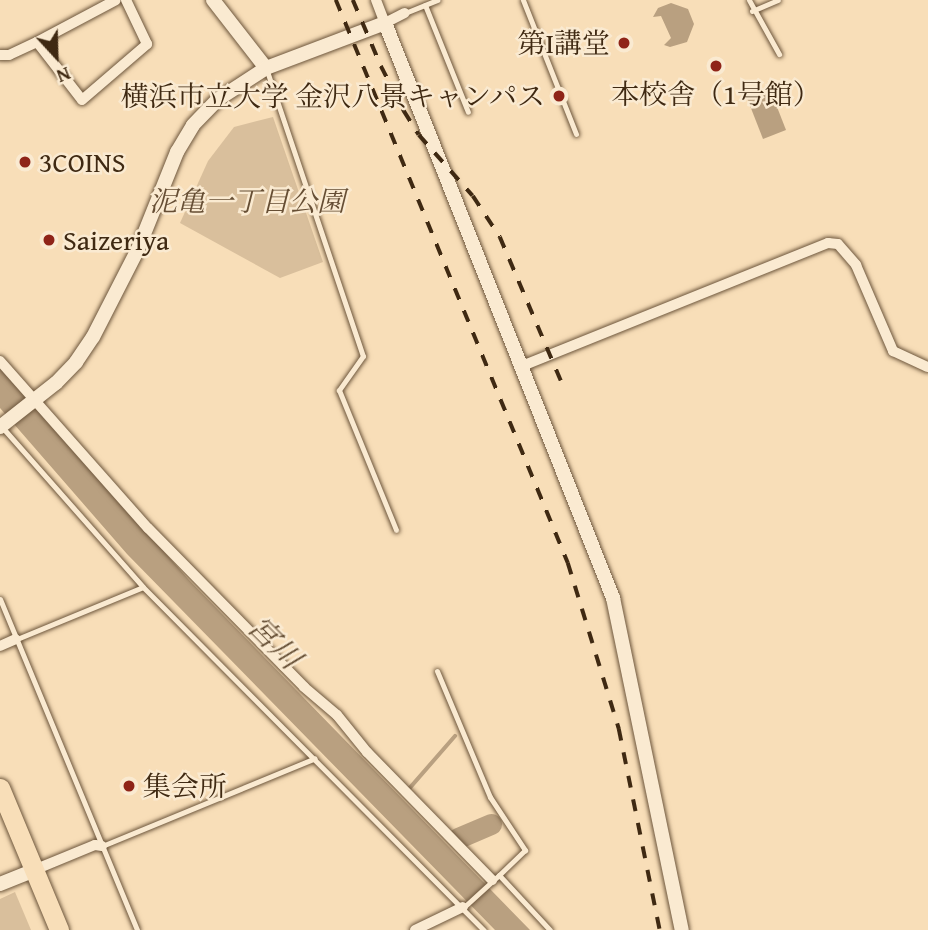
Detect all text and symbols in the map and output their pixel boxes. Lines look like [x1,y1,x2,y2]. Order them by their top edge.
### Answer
north arrow [21,21,91,91]
place label: 第Ⅰ講堂 [517,26,610,60]
marker: 第Ⅰ講堂 [616,35,632,51]
marker: 本校舎（1号館） [708,58,724,74]
text: N [53,60,75,91]
place label: 本校舎（1号館） [611,77,821,111]
place label: 横浜市立大学 金沢八景キャンパス [119,79,545,113]
marker: 横浜市立大学 金沢八景キャンパス [551,88,567,104]
place label: 3COINS [39,145,125,179]
marker: 3COINS [17,154,33,170]
park label: 泥亀一丁目公園 [149,184,345,218]
place label: Saizeriya [63,223,169,257]
marker: Saizeriya [41,232,57,248]
water label: 宮川 [241,608,309,676]
place label: 集会所 [143,769,227,803]
marker: 集会所 [121,778,137,794]

